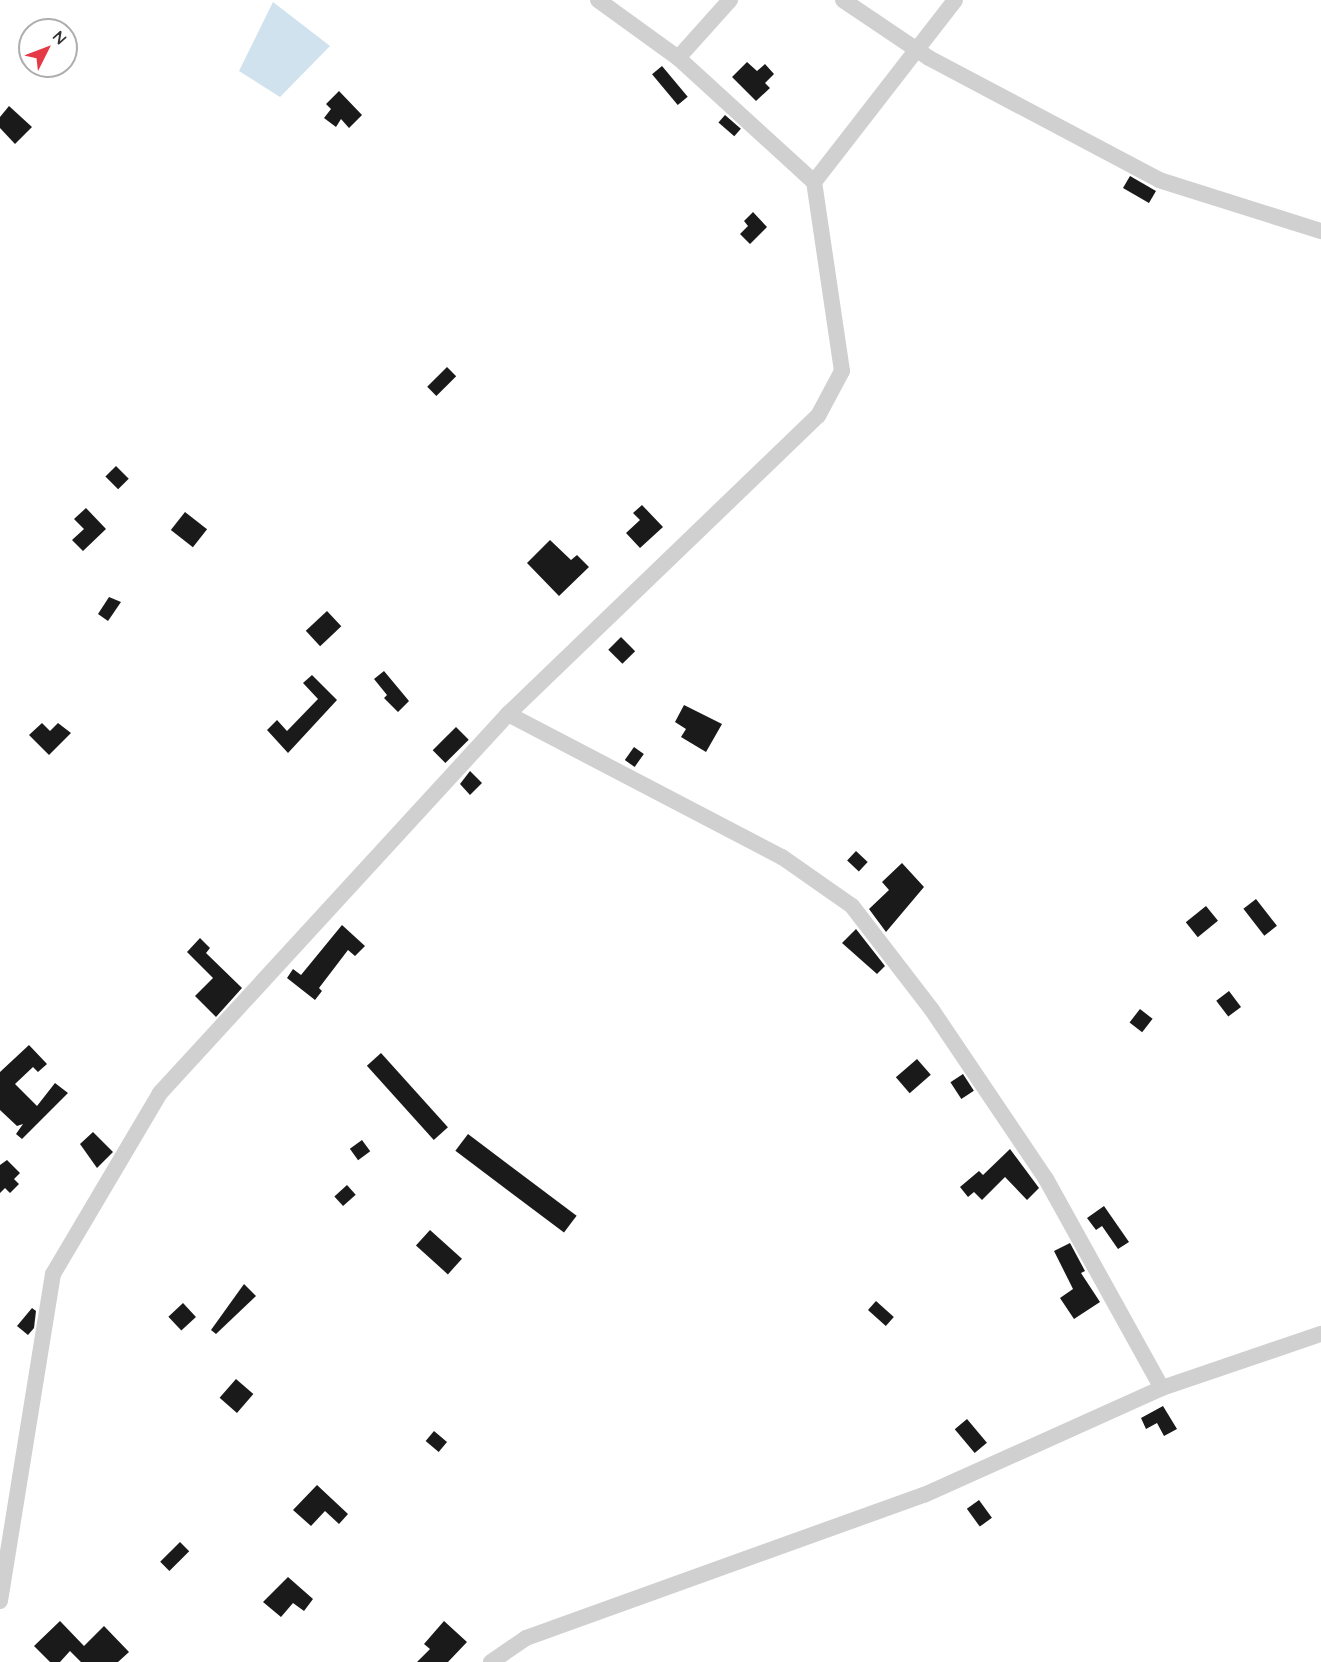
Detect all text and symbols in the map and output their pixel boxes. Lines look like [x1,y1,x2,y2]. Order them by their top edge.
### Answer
north arrow [18,18,78,78]
text: N [49,26,71,48]

